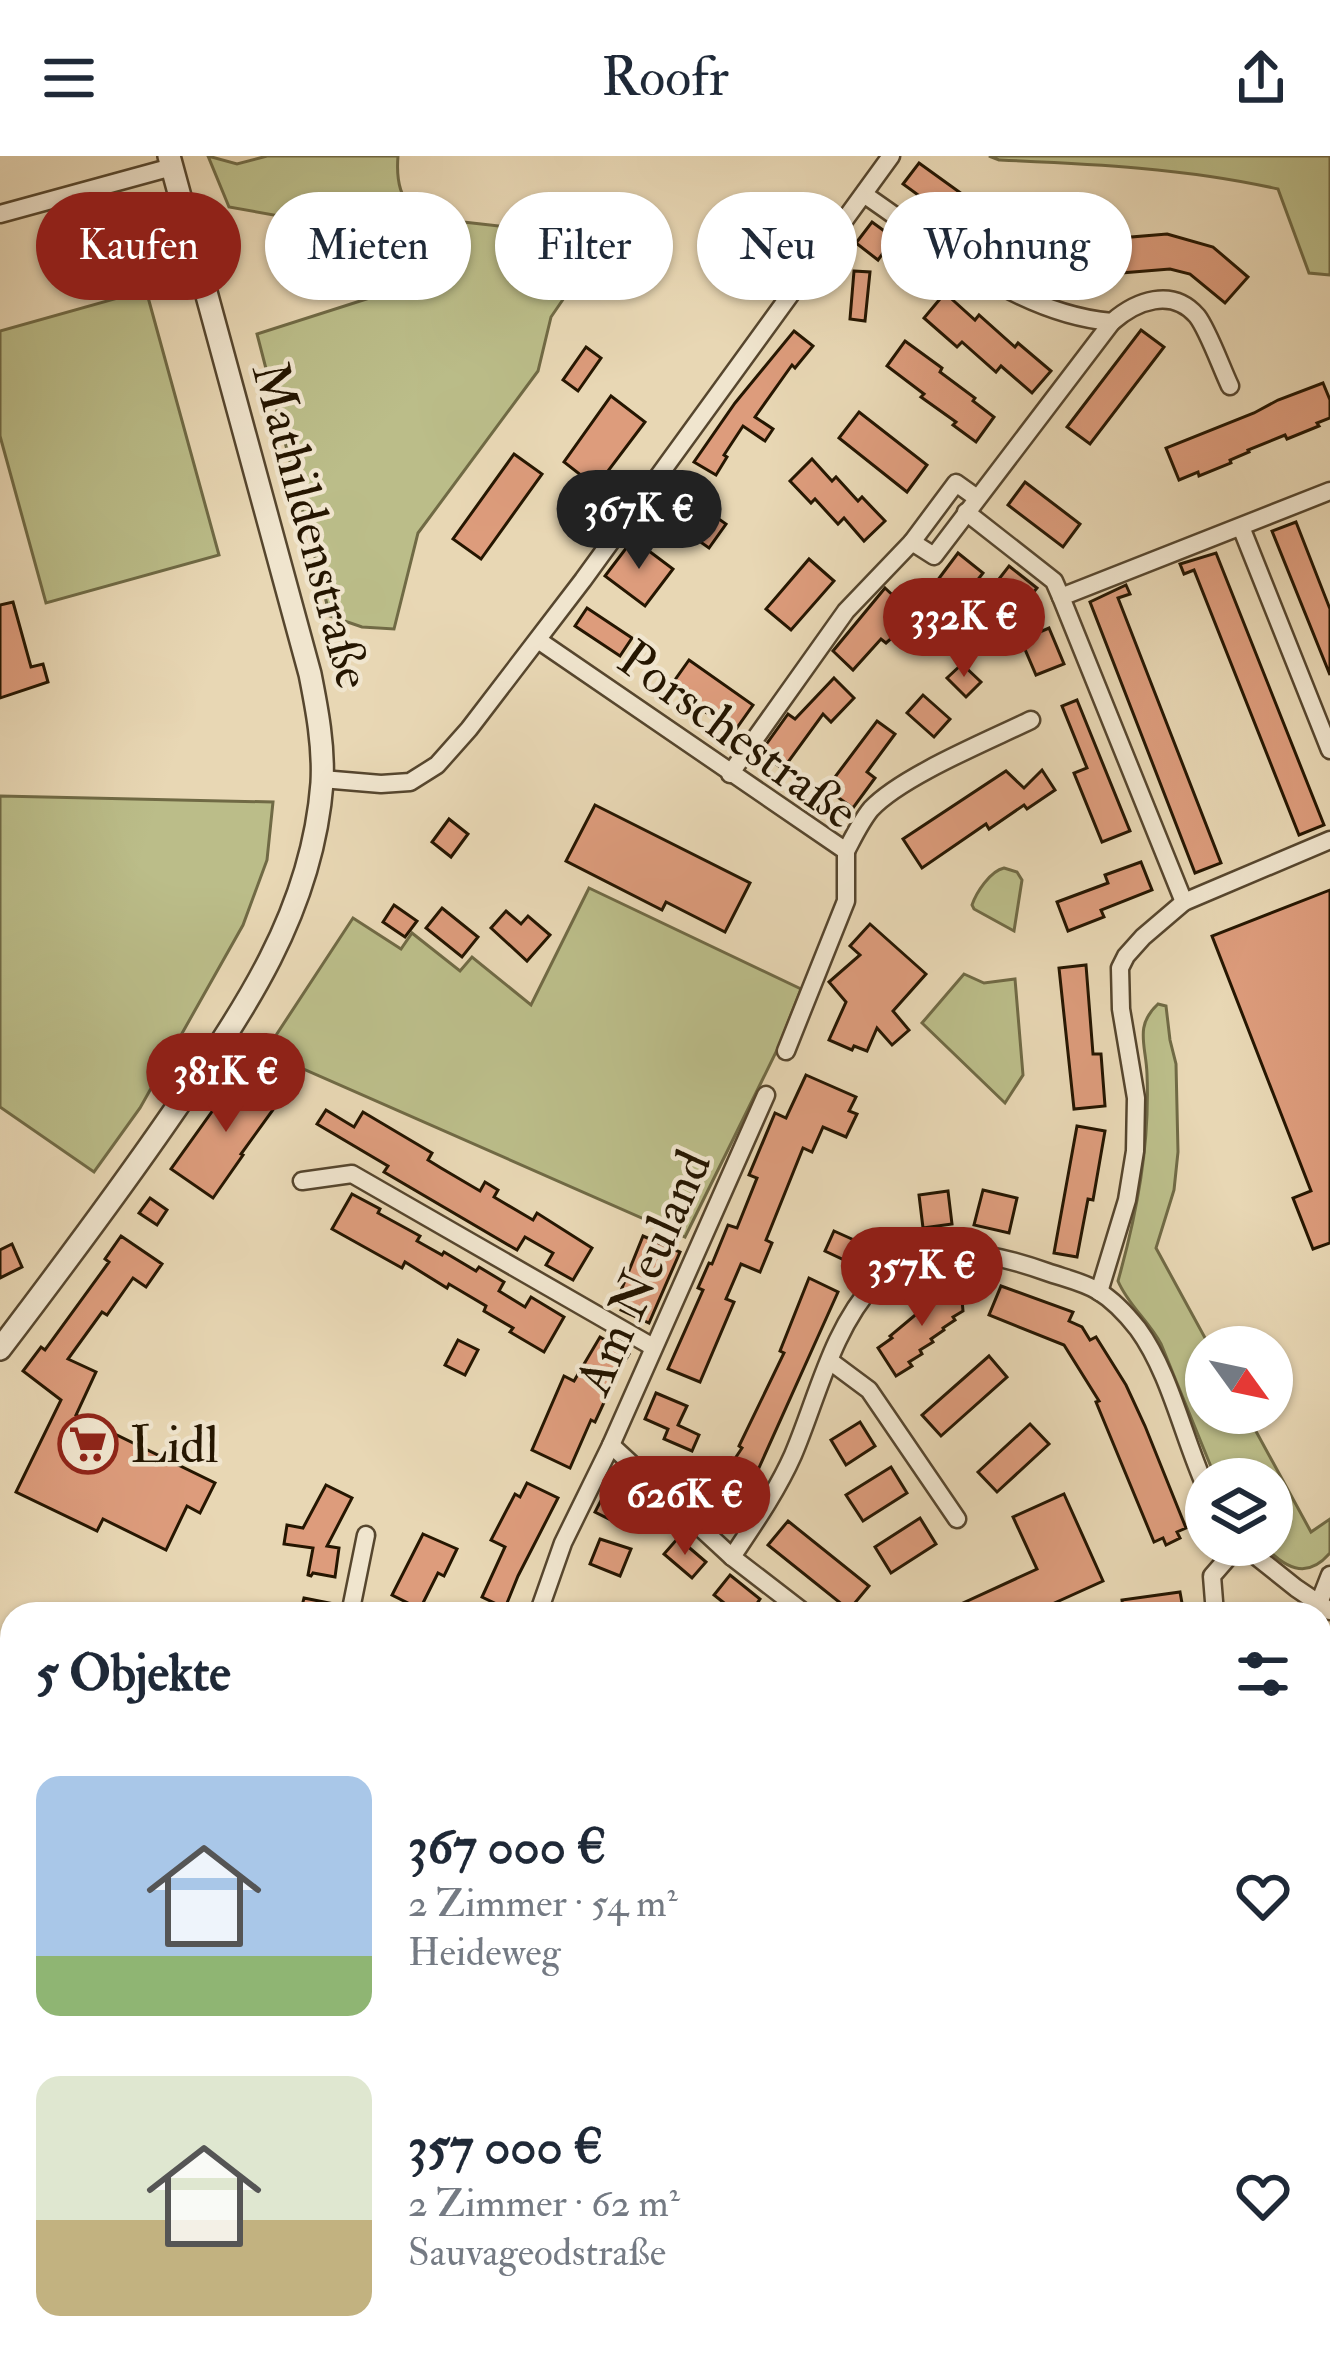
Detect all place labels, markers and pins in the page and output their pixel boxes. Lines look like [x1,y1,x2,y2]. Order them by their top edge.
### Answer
pin: 367K € [541,470,737,572]
pin: 332K € [866,578,1062,680]
pin: 381K € [128,1033,324,1135]
pin: 357K € [824,1227,1020,1329]
supermarket icon: Lidl [57,1413,119,1475]
place label: Lidl [130,1414,218,1478]
pin: 626K € [587,1456,783,1558]

